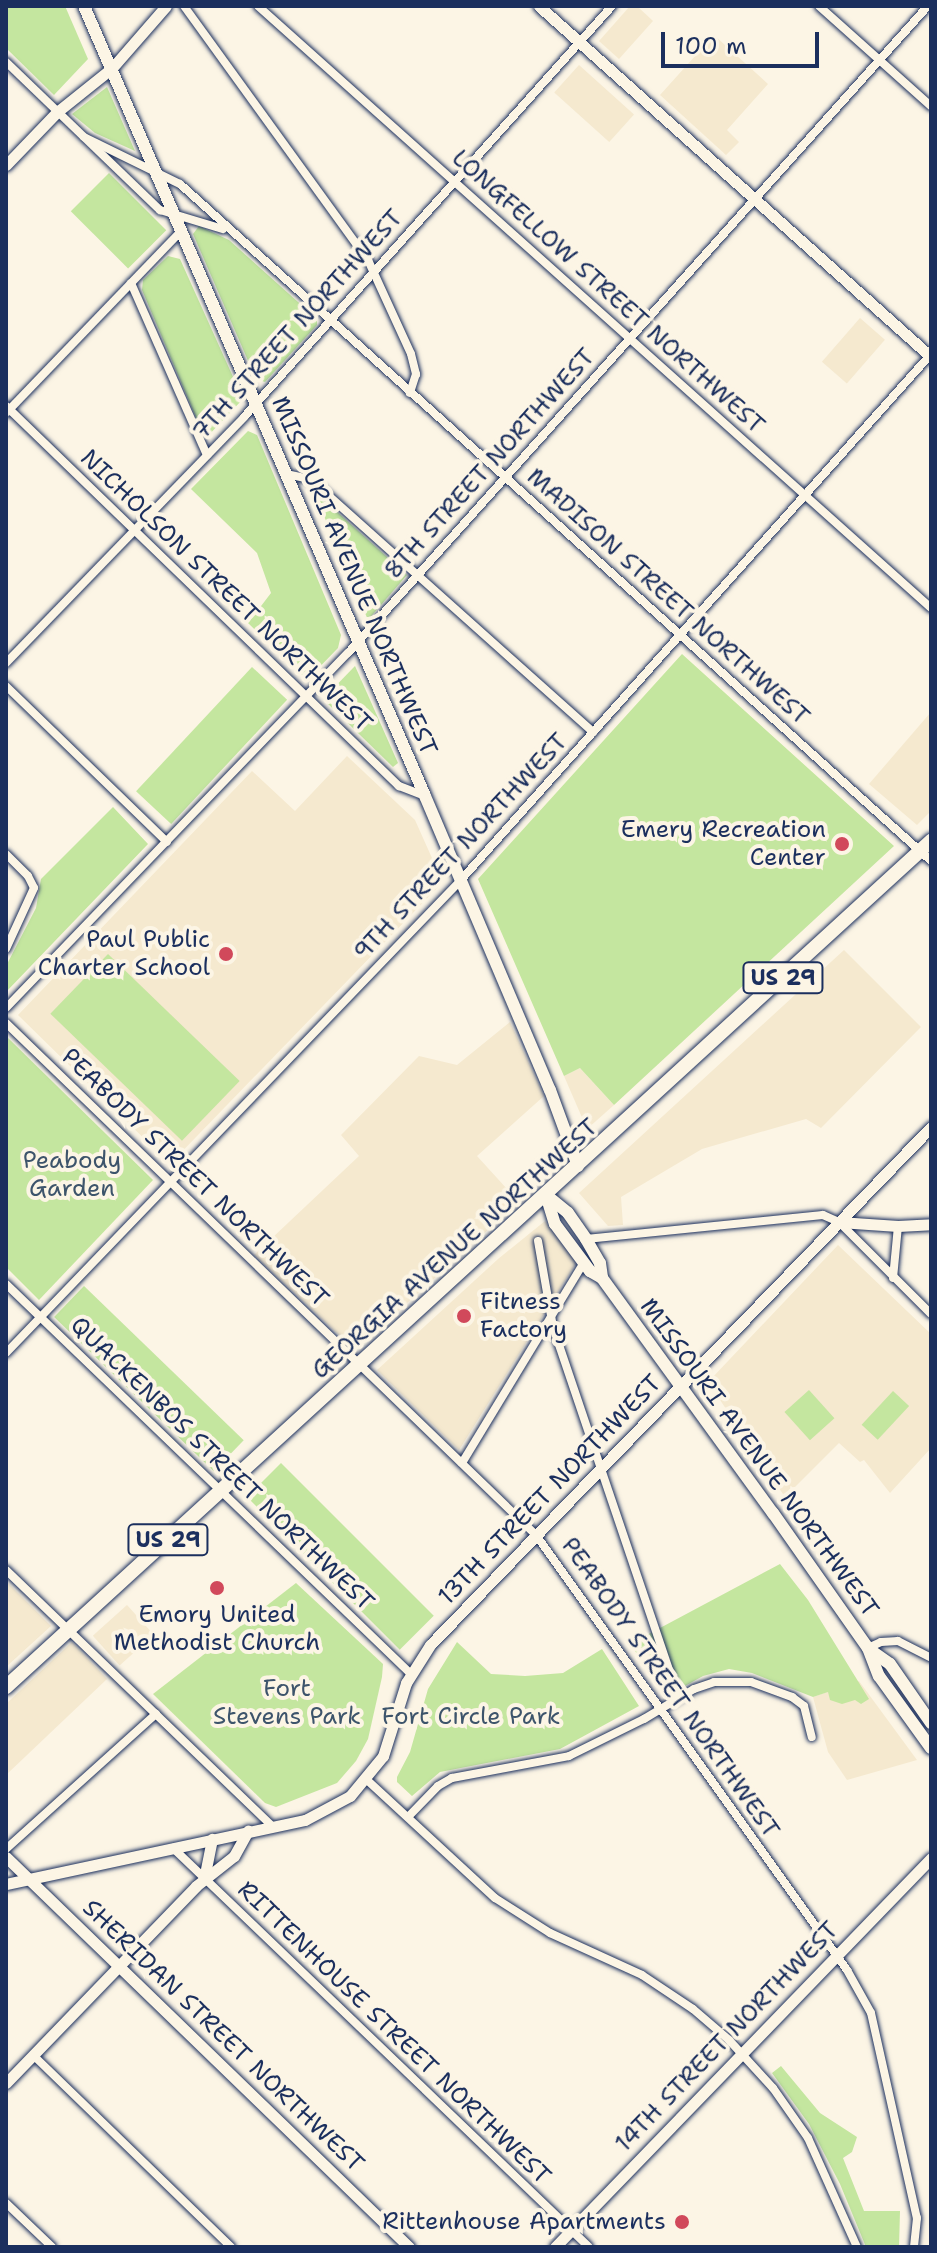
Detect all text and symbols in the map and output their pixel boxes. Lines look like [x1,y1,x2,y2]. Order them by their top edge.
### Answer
scale bar [665,16,823,66]
text: 100 m [675,30,747,62]
street label: LONGFELLOW STREET NORTHWEST [446,144,770,440]
street label: 7TH STREET NORTHWEST [187,204,409,446]
street label: 8TH STREET NORTHWEST [379,343,601,585]
street label: MISSOURI AVENUE NORTHWEST [265,392,443,760]
street label: NICHOLSON STREET NORTHWEST [74,444,378,738]
street label: MADISON STREET NORTHWEST [521,462,815,732]
street label: 9TH STREET NORTHWEST [348,727,574,967]
place label: Emery Recreation Center [621,816,826,872]
marker: Emery Recreation Center [833,835,851,853]
place label: Paul Public Charter School [38,926,210,982]
marker: Paul Public Charter School [217,945,235,963]
road number: US 29 [741,960,825,996]
street label: PEABODY STREET NORTHWEST [55,1043,335,1313]
street label: GEORGIA AVENUE NORTHWEST [306,1113,604,1385]
park label: Peabody Garden [23,1147,121,1203]
place label: Fitness Factory [480,1288,567,1344]
street label: MISSOURI AVENUE NORTHWEST [634,1293,884,1623]
marker: Fitness Factory [455,1307,473,1325]
street label: QUACKENBOS STREET NORTHWEST [64,1311,380,1617]
street label: 13TH STREET NORTHWEST [432,1369,668,1611]
road number: US 29 [126,1522,210,1558]
street label: PEABODY STREET NORTHWEST [555,1532,785,1844]
marker: Emory United Methodist Church [208,1579,226,1597]
place label: Emory United Methodist Church [114,1601,320,1657]
park label: Fort Stevens Park [213,1675,361,1731]
park label: Fort Circle Park [382,1703,560,1731]
street label: RITTENHOUSE STREET NORTHWEST [232,1875,556,2191]
street label: SHERIDAN STREET NORTHWEST [76,1894,370,2178]
street label: 14TH STREET NORTHWEST [609,1916,845,2158]
place label: Rittenhouse Apartments [382,2208,666,2236]
marker: Rittenhouse Apartments [673,2213,691,2231]

